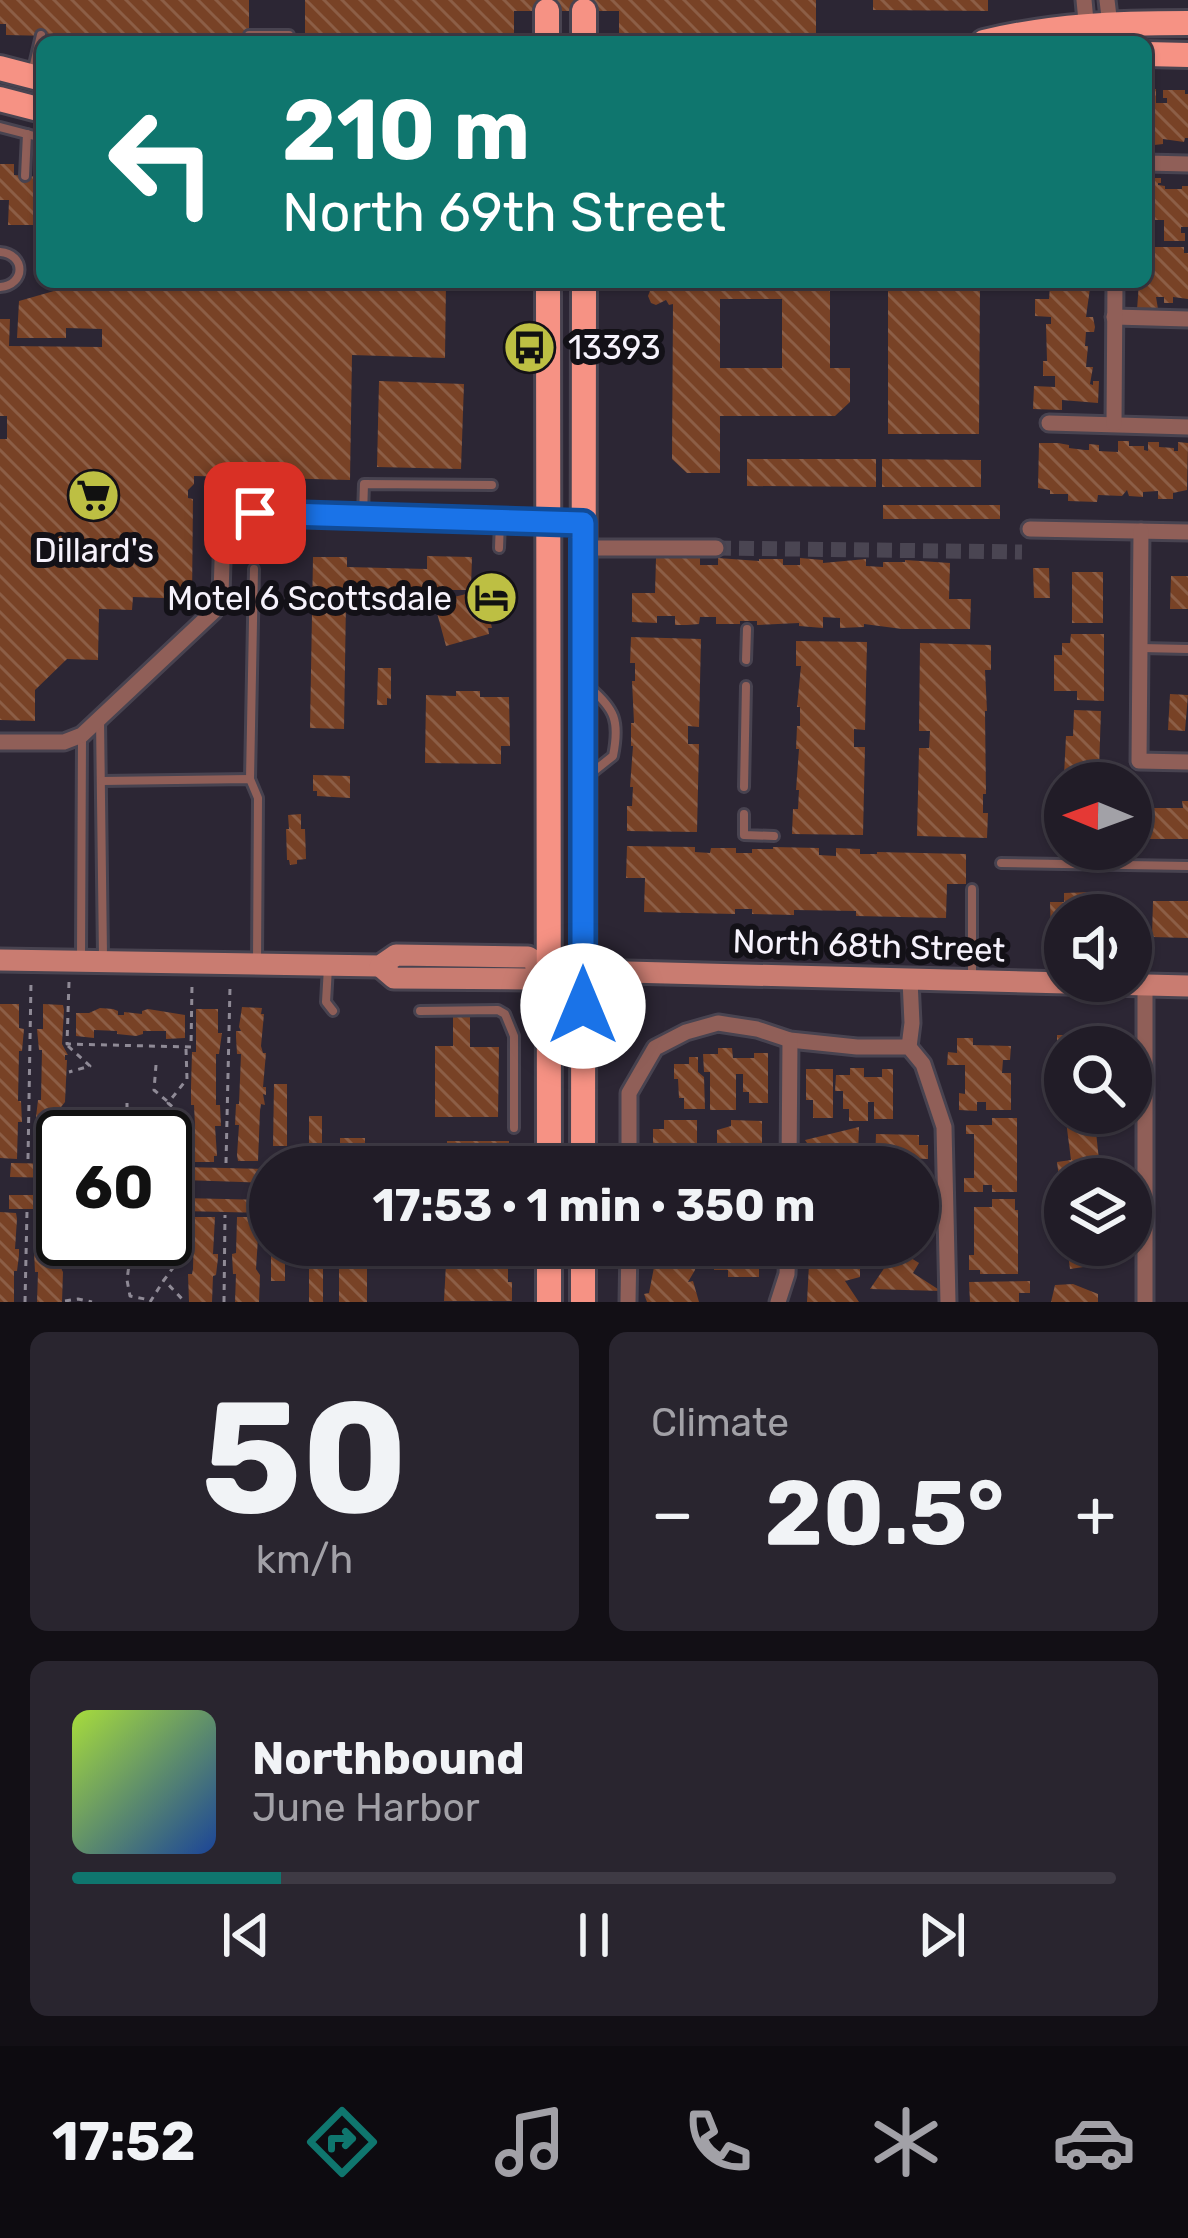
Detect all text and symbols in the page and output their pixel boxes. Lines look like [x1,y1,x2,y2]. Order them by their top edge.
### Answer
text: 210 m [282,80,530,180]
icon: left [84,84,240,240]
text: North 69th Street [282,181,726,245]
bus stop icon: 13393 [501,319,557,375]
place label: 13393 [568,328,661,367]
pin [204,462,306,564]
supermarket icon: Dillard's [66,468,122,524]
icon: arrive [222,480,288,546]
place label: Dillard's [34,531,154,570]
hotel icon: Motel 6 Scottsdale [463,570,519,626]
place label: Motel 6 Scottsdale [167,579,452,618]
north arrow [1044,762,1152,870]
map controls [1044,762,1152,1266]
button: sound [1044,894,1152,1002]
street label: North 68th Street [732,921,1006,970]
position arrow [520,943,646,1069]
button: search [1044,1026,1152,1134]
speed limit sign: 60 [36,1110,192,1266]
button: layers [1044,1158,1152,1266]
text: 17:53 · 1 min · 350 m [372,1179,816,1232]
text: 50 [201,1366,408,1551]
text: Climate [651,1400,789,1446]
text: 20.5° [765,1460,1004,1567]
text: − [651,1474,694,1553]
text: + [1075,1474,1116,1553]
text: km/h [256,1537,353,1583]
text: Northbound [252,1732,525,1785]
text: June Harbor [252,1785,480,1831]
icon: previous [213,1902,279,1968]
icon: pause [561,1902,627,1968]
icon: next [909,1902,975,1968]
icon: directions [300,2100,384,2184]
icon: music [488,2100,572,2184]
icon: phone [676,2100,760,2184]
icon: climate [864,2100,948,2184]
icon: car [1052,2100,1136,2184]
text: 17:52 [52,2110,196,2174]

